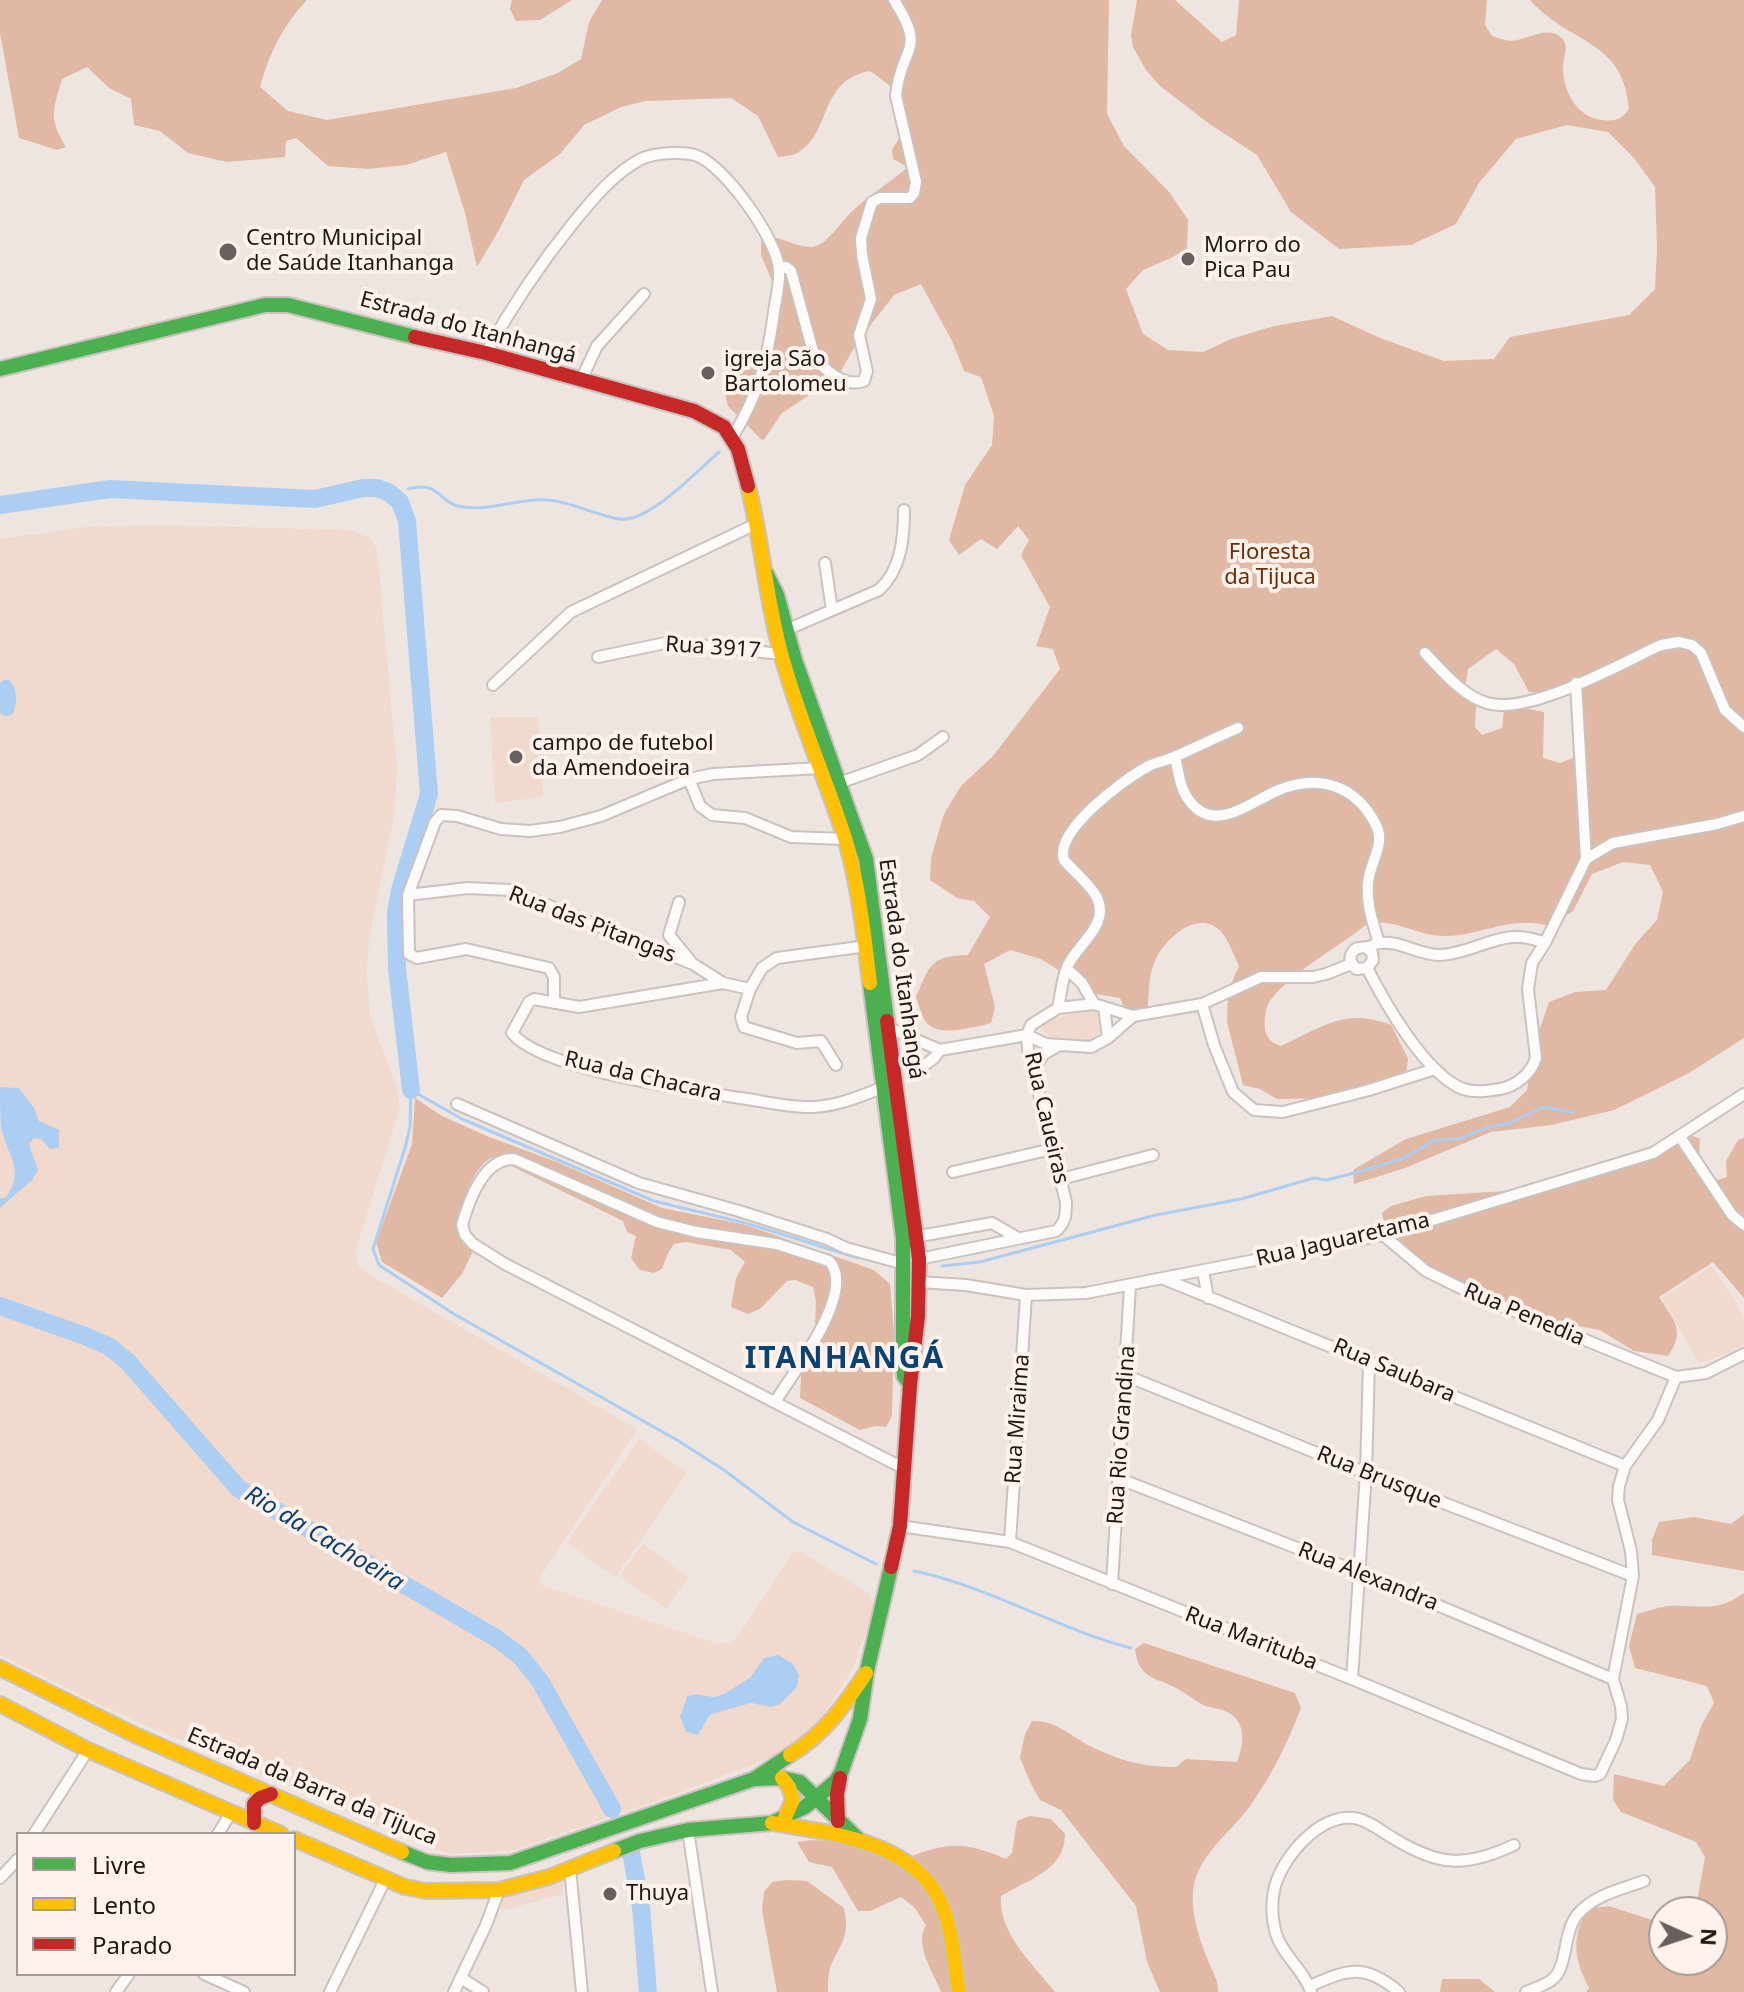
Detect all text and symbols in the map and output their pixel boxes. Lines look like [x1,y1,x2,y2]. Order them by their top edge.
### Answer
place label: Centro Municipal de Saúde Itanhanga [246,226,454,278]
place label: Morro do Pica Pau [1204,233,1301,284]
marker: Centro Municipal de Saúde Itanhanga [217,241,239,263]
marker: Morro do Pica Pau [1179,250,1197,268]
street label: Estrada do Itanhangá [357,286,579,370]
place label: igreja São Bartolomeu [724,347,847,398]
marker: igreja São Bartolomeu [699,364,717,382]
park label: Floresta da Tijuca [1224,540,1316,592]
street label: Rua 3917 [664,631,762,665]
place label: campo de futebol da Amendoeira [532,731,714,782]
marker: campo de futebol da Amendoeira [507,748,525,766]
street label: Estrada do Itanhangá [872,857,930,1081]
street label: Rua das Pitangas [505,881,679,969]
street label: Rua da Chacara [562,1046,724,1108]
street label: Rua Caueiras [1018,1049,1074,1187]
street label: Rua Jaguaretama [1254,1207,1432,1273]
street label: Rua Penedia [1460,1278,1588,1352]
street label: Rua Saubara [1329,1333,1459,1409]
district label: ITANHANGÁ [745,1341,945,1377]
street label: Rua Rio Grandina [1103,1345,1141,1525]
street label: Rua Miraima [1000,1353,1036,1485]
street label: Rua Brusque [1313,1441,1445,1515]
water label: Rio da Cachoeira [239,1480,409,1598]
street label: Rua Alexandra [1294,1537,1442,1617]
street label: Rua Marituba [1181,1602,1321,1676]
street label: Estrada da Barra da Tijuca [183,1722,441,1852]
legend [16,1832,296,1976]
text: Livre [92,1848,146,1881]
place label: Thuya [626,1881,689,1907]
marker: Thuya [601,1885,619,1903]
text: Lento [92,1888,156,1921]
north arrow [1648,1896,1728,1976]
text: N [1695,1927,1725,1947]
text: Parado [92,1928,172,1961]

